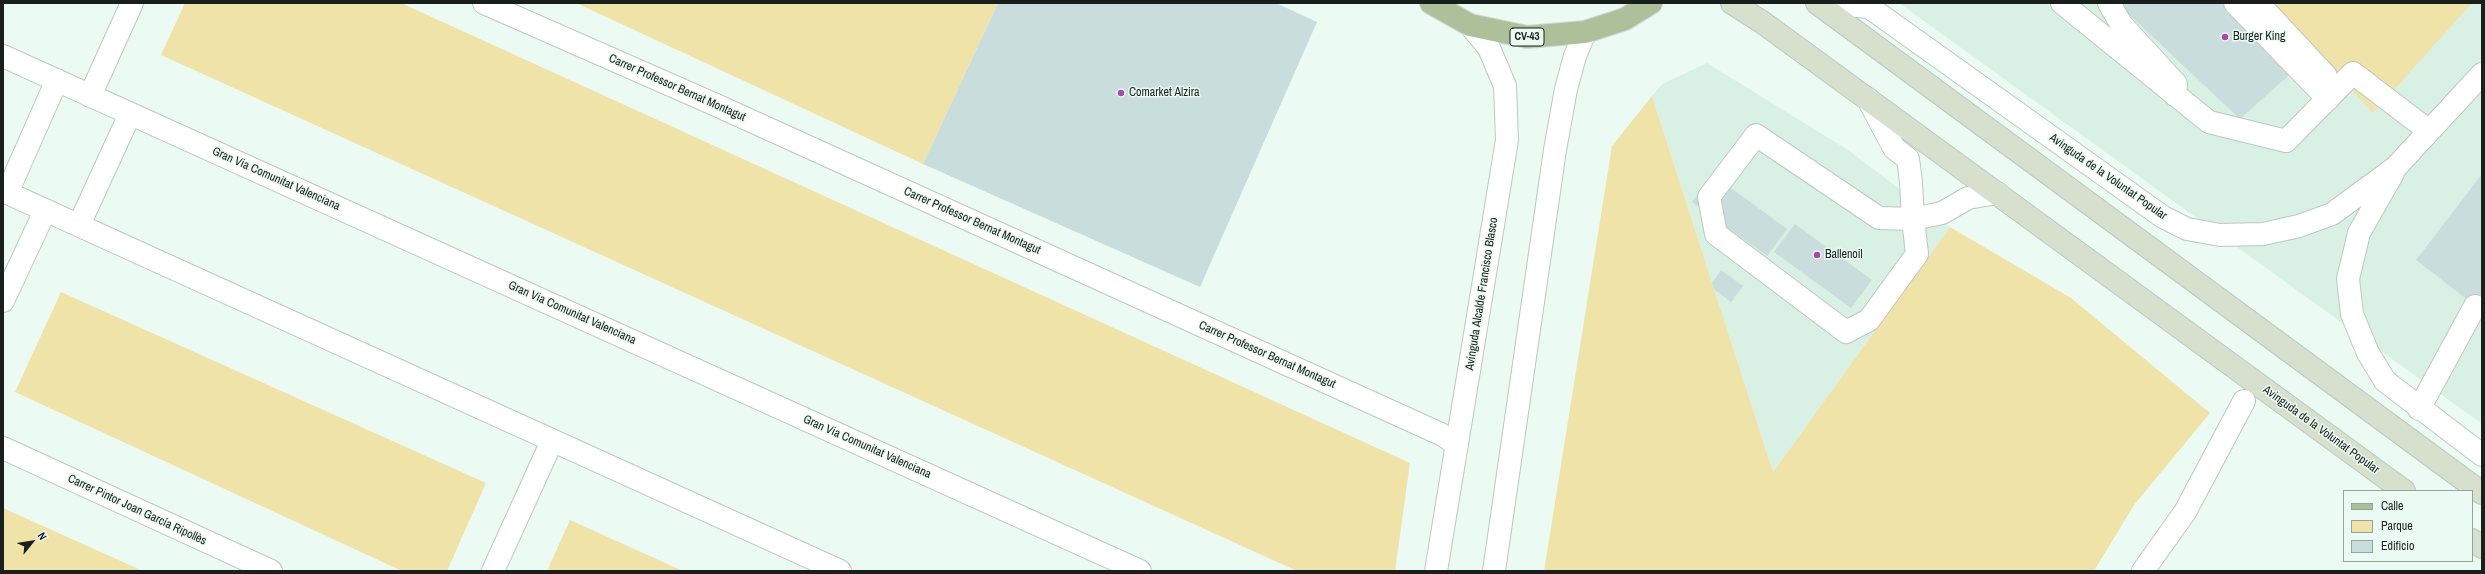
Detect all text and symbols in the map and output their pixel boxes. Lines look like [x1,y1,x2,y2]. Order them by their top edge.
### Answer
road number: CV-43 [1510,28,1544,46]
place label: Burger King [2233,30,2286,44]
marker: Burger King [2220,32,2230,42]
street label: Carrer Professor Bernat Montagut [606,51,748,125]
place label: Comarket Alzira [1129,86,1200,100]
marker: Comarket Alzira [1116,88,1126,98]
street label: Avinguda de la Voluntat Popular [2046,131,2170,223]
street label: Gran Via Comunitat Valenciana [210,144,342,214]
street label: Carrer Professor Bernat Montagut [901,184,1043,258]
street label: Avinguda Alcalde Francisco Blasco [1463,217,1501,371]
place label: Ballenoil [1825,248,1863,262]
marker: Ballenoil [1812,250,1822,260]
street label: Gran Via Comunitat Valenciana [506,278,638,348]
street label: Carrer Professor Bernat Montagut [1196,318,1338,392]
street label: Avinguda de la Voluntat Popular [2260,383,2382,477]
street label: Gran Via Comunitat Valenciana [801,412,933,482]
street label: Carrer Pintor Joan García Ripollès [65,471,209,549]
legend [2343,490,2473,562]
text: Calle [2381,498,2403,514]
text: Parque [2381,518,2413,534]
north arrow [12,522,52,562]
text: N [35,530,50,542]
text: Edificio [2381,538,2414,554]

